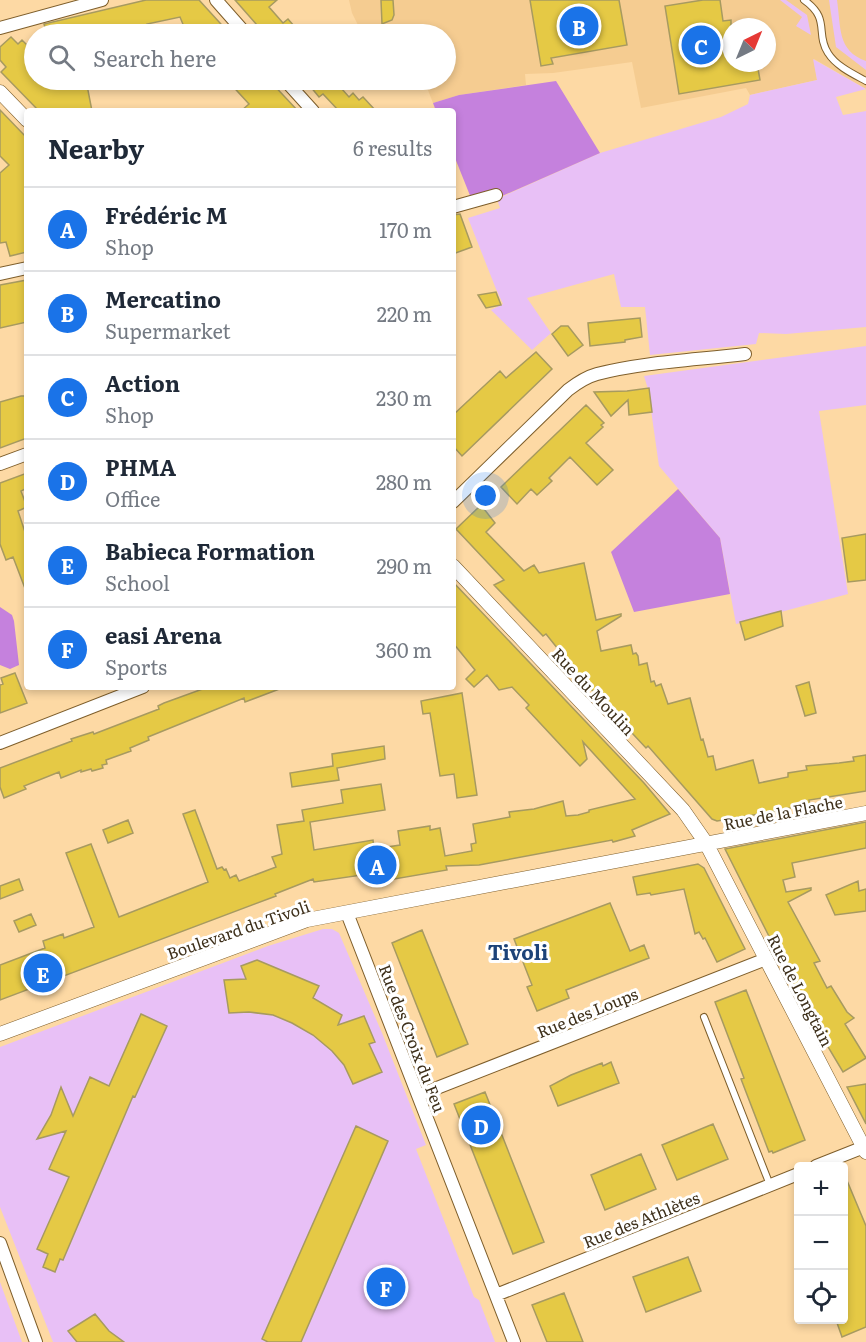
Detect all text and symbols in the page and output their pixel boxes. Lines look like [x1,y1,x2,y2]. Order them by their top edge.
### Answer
pin: B [560,3,598,48]
north arrow [722,18,776,72]
pin: C [682,22,720,68]
search box [24,24,456,90]
icon: search [45,41,78,74]
text: Search here [93,41,216,74]
text: Nearby [48,128,144,167]
text: 6 results [353,132,432,162]
text: Frédéric M [105,198,227,231]
text: A [60,214,75,244]
text: 170 m [379,214,432,244]
text: Shop [105,231,154,261]
text: Mercatino [105,282,221,315]
text: B [61,298,74,328]
text: 220 m [377,298,432,328]
text: Supermarket [105,315,231,345]
text: Action [105,366,180,399]
text: C [60,382,75,412]
text: 230 m [376,382,432,412]
text: Shop [105,399,154,429]
text: PHMA [105,450,176,483]
text: D [60,466,75,496]
text: 280 m [376,466,432,496]
your location [471,481,500,510]
text: Office [105,483,160,513]
text: Babieca Formation [105,534,315,567]
text: E [61,550,74,580]
text: 290 m [376,550,432,580]
text: School [105,567,170,597]
text: easi Arena [105,618,222,651]
text: F [61,634,74,664]
text: 360 m [375,634,432,664]
street label: Rue du Moulin [547,642,641,740]
text: Sports [105,651,167,681]
street label: Rue de la Flache [721,789,845,835]
pin: A [358,842,397,888]
street label: Boulevard du Tivoli [163,893,313,965]
street label: Rue de Longtain [762,930,840,1051]
district label: Tivoli [488,936,548,966]
pin: E [24,950,63,996]
street label: Rue des Croix du Feu [374,961,452,1115]
street label: Rue des Loups [533,981,641,1043]
pin: D [462,1102,500,1148]
map controls [794,1162,848,1324]
button: + [794,1162,848,1216]
street label: Rue des Athlètes [579,1185,703,1253]
button: − [794,1216,848,1270]
pin: F [366,1264,406,1310]
button: locate [794,1270,848,1324]

